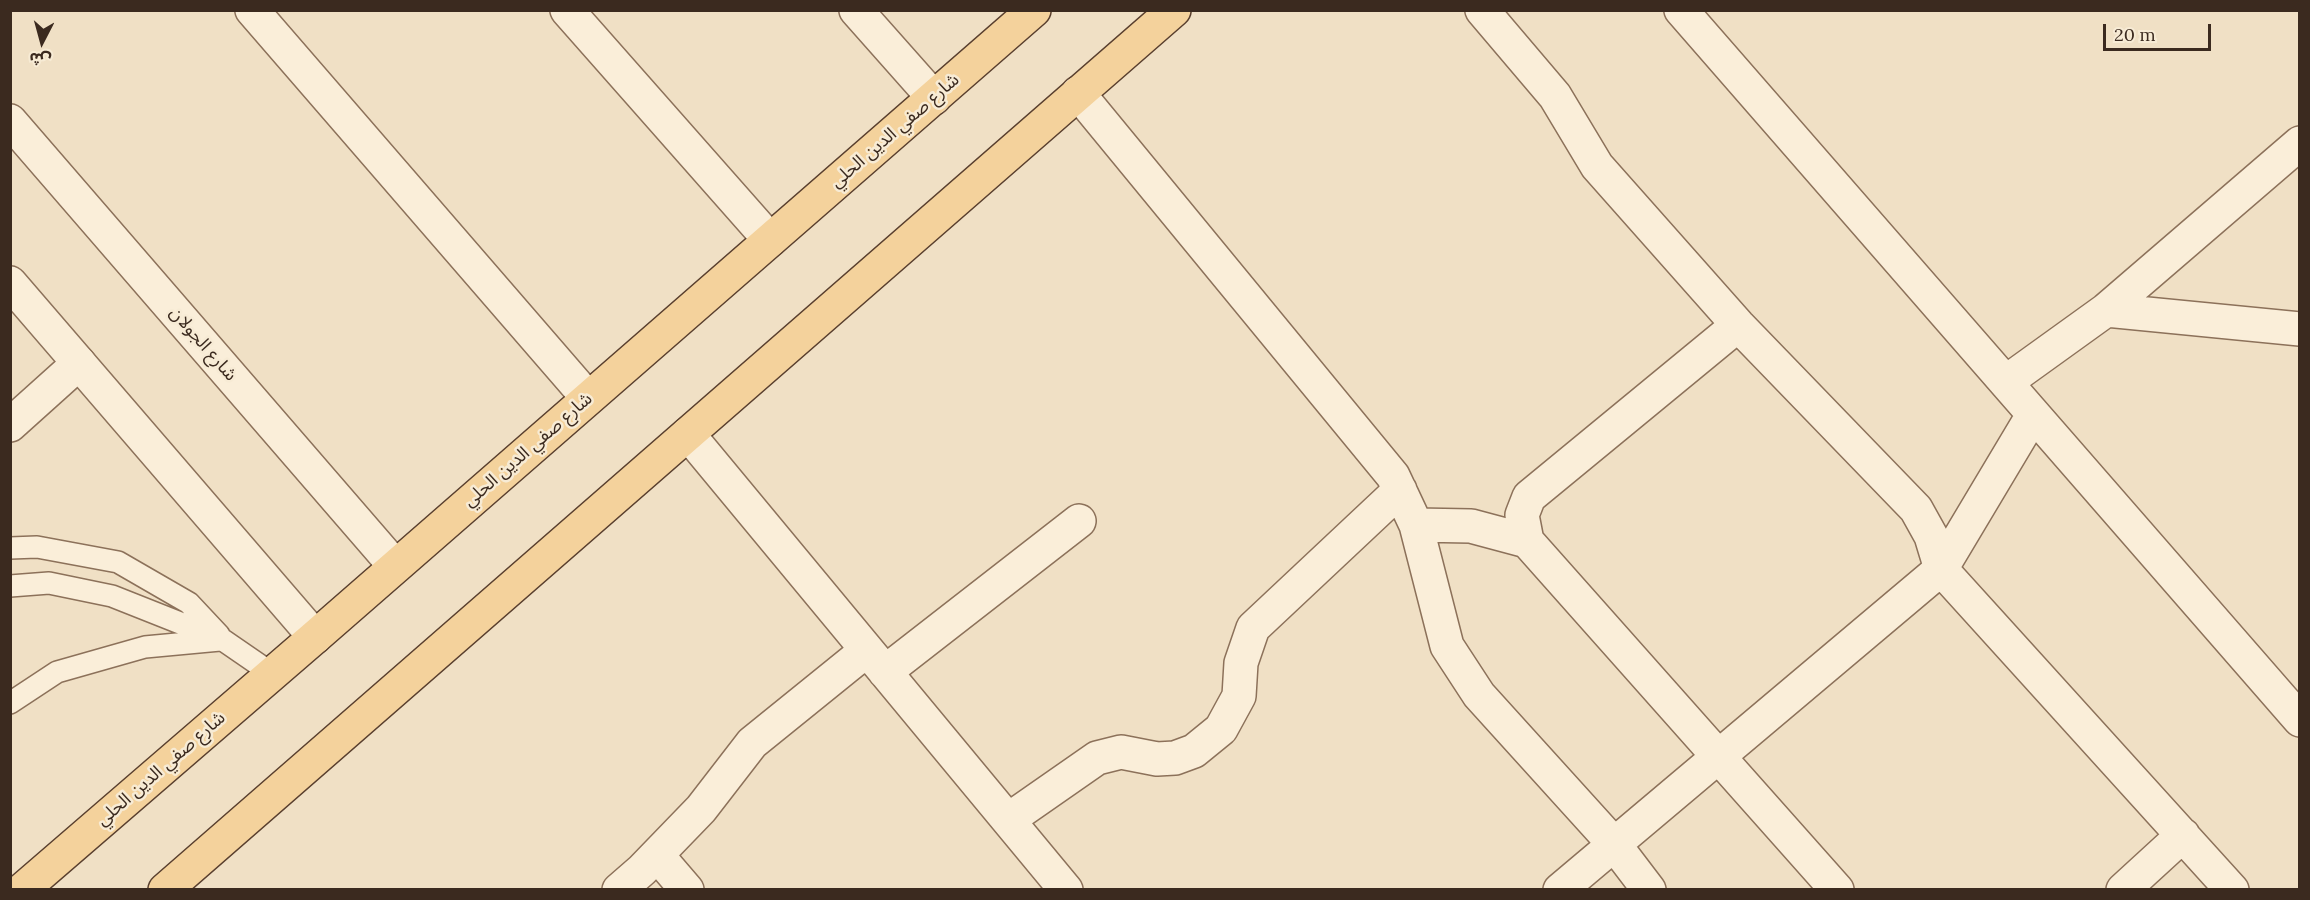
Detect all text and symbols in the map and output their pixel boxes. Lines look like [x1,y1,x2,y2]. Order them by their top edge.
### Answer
north arrow [12,12,72,72]
scale bar [2106,12,2214,50]
text: 20 m [2114,23,2156,46]
text: ش [28,49,52,71]
street label: شارع صفي الدين الحلي [826,69,964,193]
street label: شارع الجولان [165,302,241,386]
street label: شارع صفي الدين الحلي [459,388,597,512]
street label: شارع صفي الدين الحلي [92,707,230,831]

